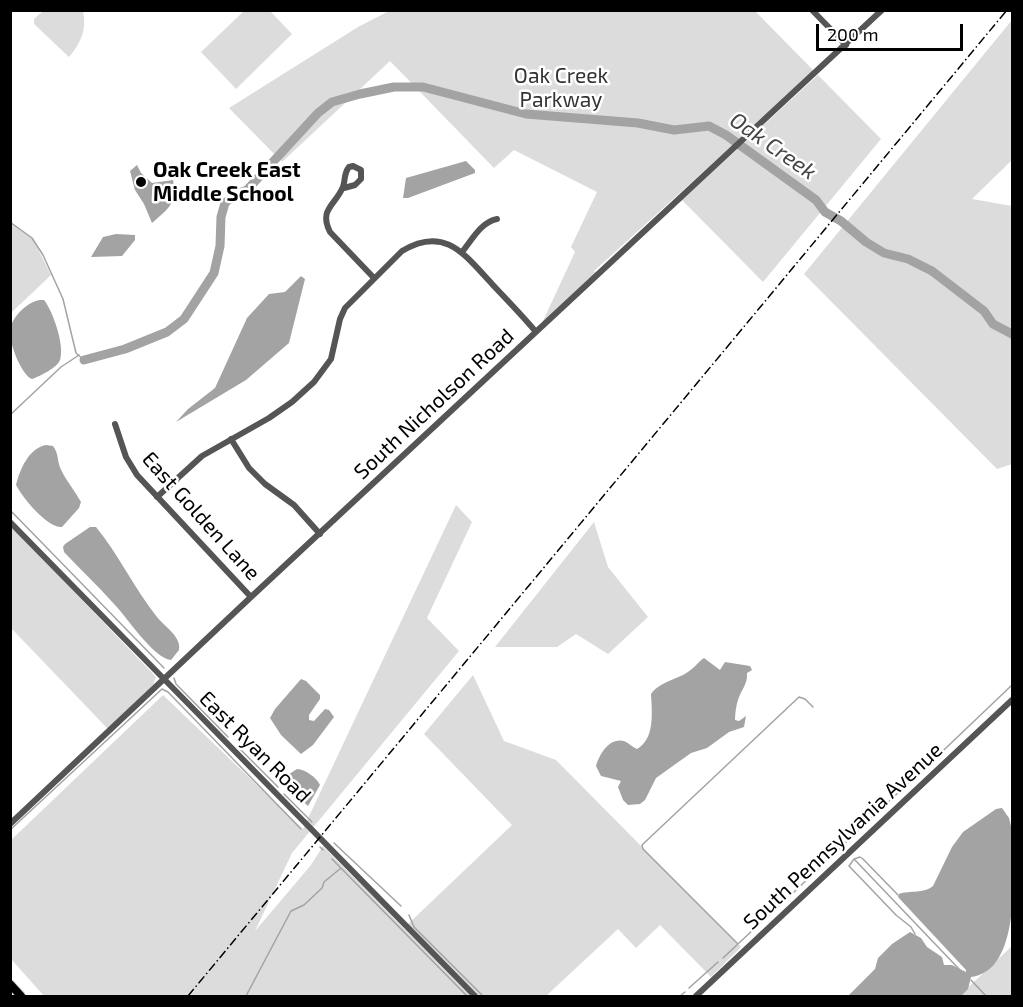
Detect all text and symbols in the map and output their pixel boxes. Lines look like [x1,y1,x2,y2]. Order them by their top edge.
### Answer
scale bar [819,12,966,50]
text: 200 m [827,23,879,45]
park label: Oak Creek Parkway [514,63,608,113]
water label: Oak Creek [725,107,821,185]
place label: Oak Creek East Middle School [153,157,301,207]
marker: Oak Creek East Middle School [134,175,148,189]
street label: South Nicholson Road [349,323,519,485]
street label: East Golden Lane [137,447,265,585]
street label: East Ryan Road [194,686,316,808]
street label: South Pennsylvania Avenue [738,737,948,935]

